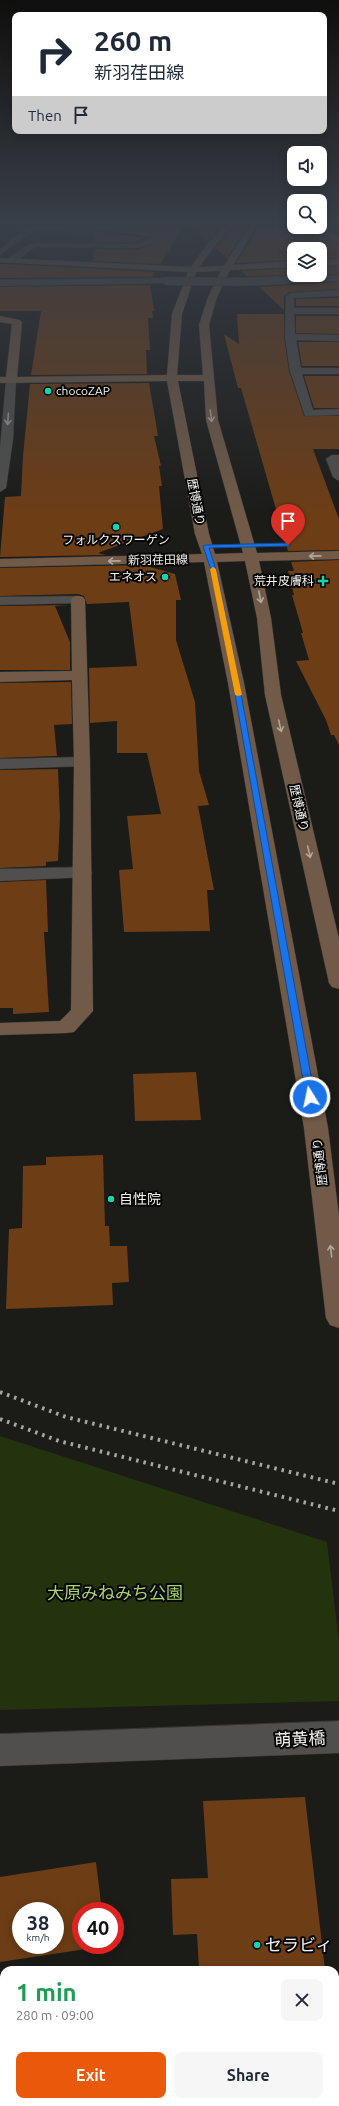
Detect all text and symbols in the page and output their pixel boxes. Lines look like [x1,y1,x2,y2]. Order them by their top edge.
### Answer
text: 260 m [94,25,172,56]
icon: right [28,28,80,80]
text: 新羽荏田線 [94,62,184,82]
icon: arrive [70,104,92,126]
text: Then [28,107,62,124]
map controls [287,146,327,282]
button: sound [287,146,327,186]
button: search [287,194,327,234]
button: layers [287,242,327,282]
place label: chocoZAP [56,384,110,397]
marker: chocoZAP [43,386,53,396]
one-way arrow [207,409,215,422]
one-way arrow [5,412,12,425]
street label: 歴博通り [186,477,207,527]
pin [271,504,305,545]
icon: arrive [277,510,299,532]
marker: フォルクスワーゲン [111,522,121,532]
place label: フォルクスワーゲン [62,533,170,546]
street label: 新羽荏田線 [128,552,188,567]
one-way arrow [309,552,322,559]
one-way arrow [108,557,121,565]
place label: エネオス [109,570,157,583]
marker: エネオス [160,572,170,582]
place label: 荒井皮膚科 [254,574,314,587]
marker: 荒井皮膚科 [317,575,329,587]
one-way arrow [256,590,264,603]
one-way arrow [277,719,284,732]
street label: 歴博通り [288,783,311,833]
one-way arrow [306,845,314,858]
position arrow [289,1076,331,1118]
street label: 歴博通り [310,1137,329,1187]
place label: 自性院 [119,1191,161,1207]
marker: 自性院 [106,1194,116,1204]
one-way arrow [327,1245,335,1258]
park label: 大原みねみち公園 [47,1583,183,1602]
street label: 萌黄橋 [274,1728,326,1749]
speed limit sign: 40 [72,1902,124,1954]
text: 38 [27,1911,49,1934]
text: km/h [26,1932,50,1943]
place label: セラビィ [265,1935,333,1954]
marker: セラビィ [252,1940,262,1950]
text: 1 min [16,1979,77,2006]
button: close [281,1979,323,2021]
text: 280 m · 09:00 [16,2008,94,2022]
button: Exit [16,2052,166,2098]
button: Share [174,2052,323,2098]

